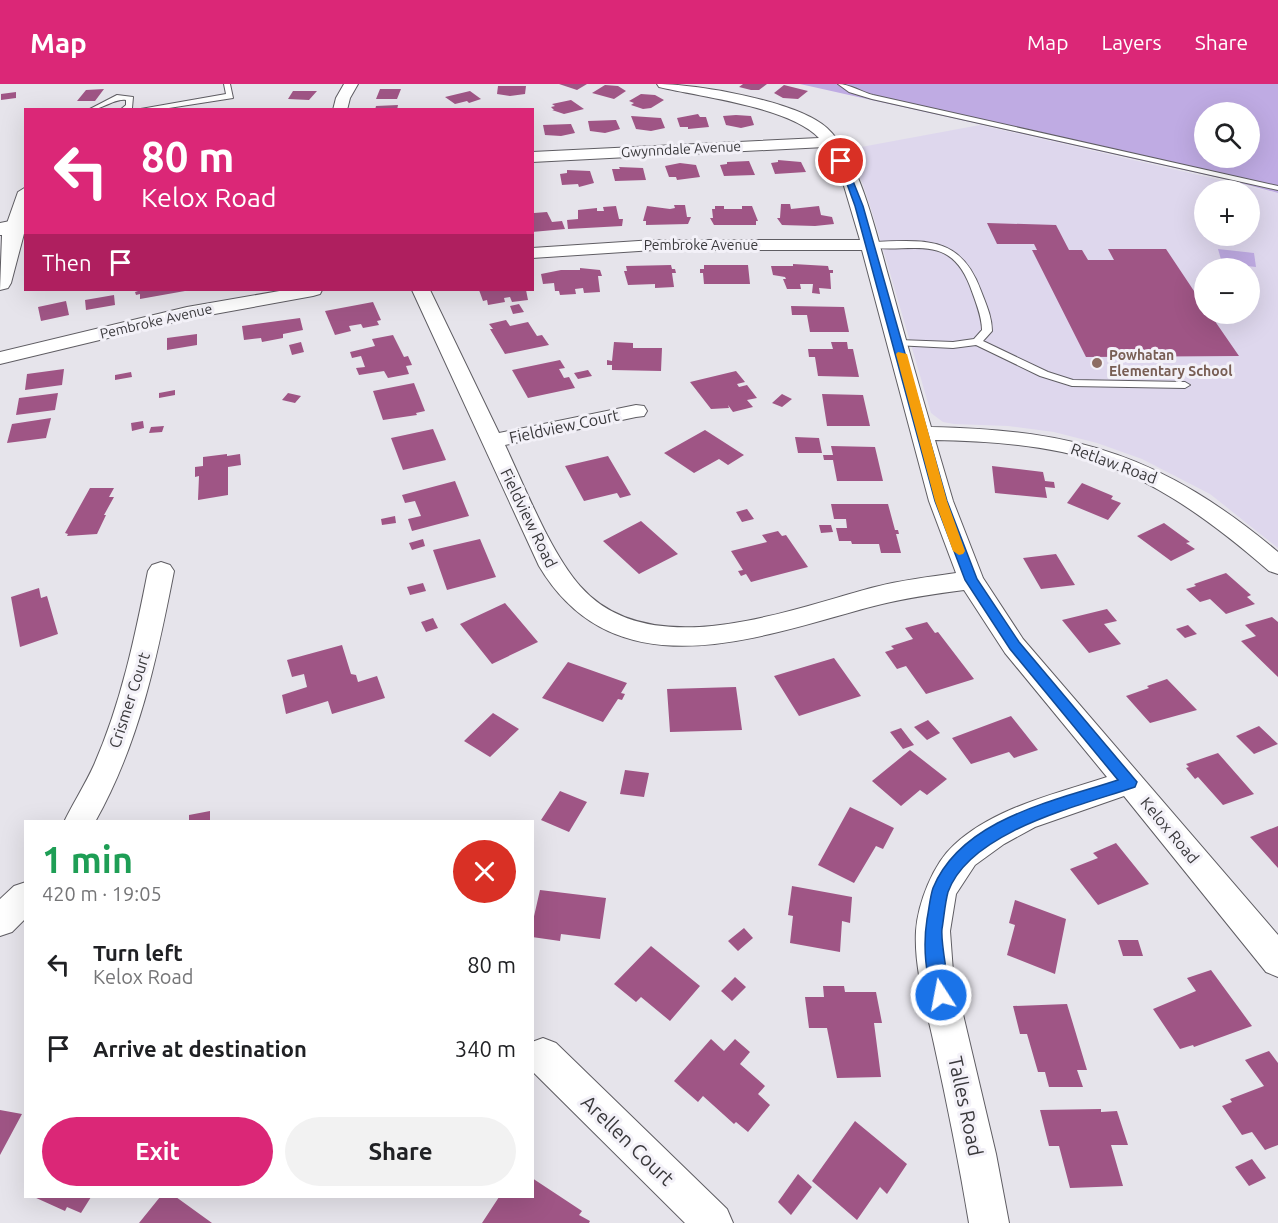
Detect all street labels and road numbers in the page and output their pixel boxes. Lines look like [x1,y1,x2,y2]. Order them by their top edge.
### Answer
street label: Gwynndale Avenue [621,138,741,160]
street label: Pembroke Avenue [644,237,758,253]
street label: Pembroke Avenue [98,300,214,342]
street label: Fieldview Court [507,405,621,446]
street label: Retlaw Road [1068,439,1160,487]
street label: Fieldview Road [497,465,561,571]
street label: Crismer Court [105,649,153,750]
street label: Kelox Road [1137,793,1203,867]
street label: Talles Road [944,1054,988,1158]
street label: Arellen Court [577,1090,679,1190]

